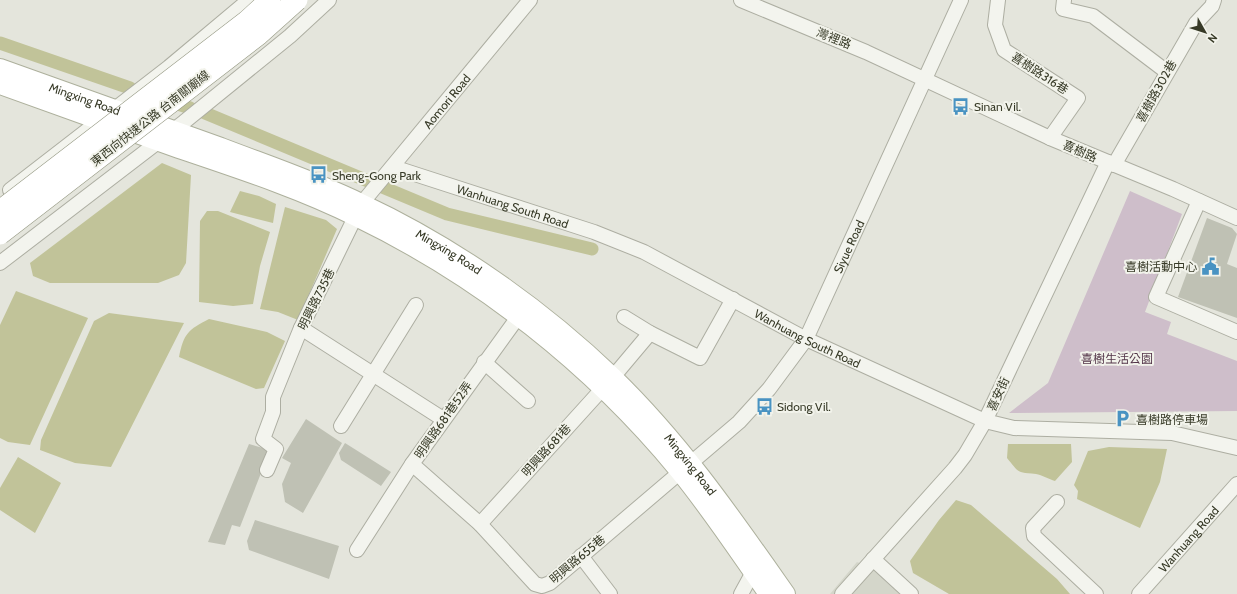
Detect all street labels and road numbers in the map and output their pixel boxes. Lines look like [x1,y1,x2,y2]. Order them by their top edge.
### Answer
street label: 灣裡路 [814,24,854,52]
street label: 喜樹路316巷 [1009,49,1071,97]
street label: 喜樹路302巷 [1133,57,1179,125]
street label: 東西向快速公路 台南關廟線 [88,67,212,169]
street label: Aomori Road [420,71,473,131]
street label: Mingxing Road [47,79,122,118]
street label: 喜樹路 [1060,137,1100,165]
street label: Wanhuang South Road [455,181,571,231]
street label: Siyue Road [830,217,867,275]
street label: Mingxing Road [413,225,485,277]
street label: 明興路735巷 [295,266,337,332]
street label: Wanhuang South Road [752,305,863,371]
street label: 喜安街 [984,375,1012,413]
street label: 明興路681巷52弄 [411,379,475,461]
street label: 明興路681巷 [518,420,574,480]
street label: Mingxing Road [662,430,720,498]
street label: Wanhuang Road [1155,503,1222,575]
street label: 明興路655巷 [546,531,608,587]

